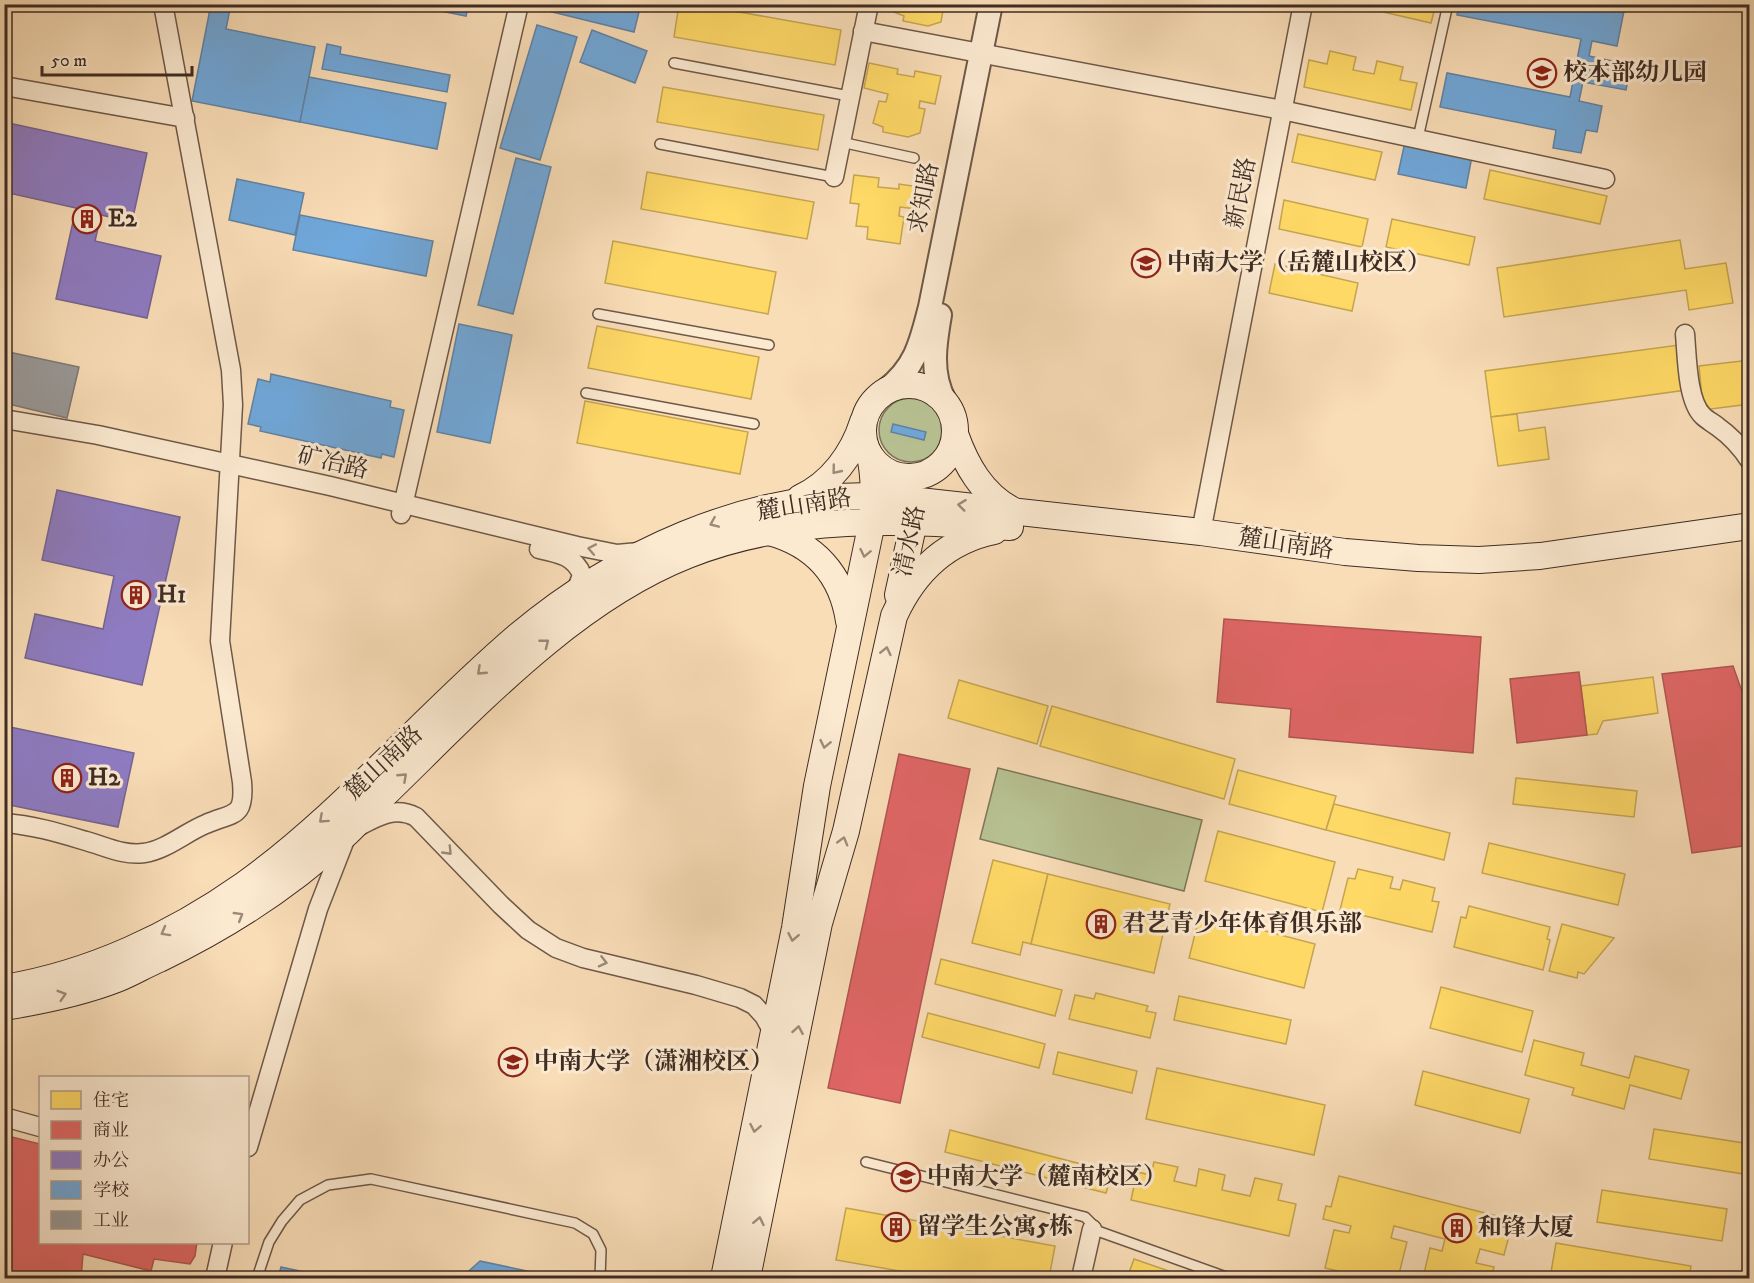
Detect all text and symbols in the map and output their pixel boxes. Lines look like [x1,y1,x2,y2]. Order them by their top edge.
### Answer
scale bar [42,39,192,77]
text: 50 m [51,50,87,72]
school or university icon: 校本部幼儿园 [1526,57,1558,89]
place label: 校本部幼儿园 [1563,58,1707,88]
street label: 新民路 [1219,155,1263,231]
street label: 求知路 [902,160,946,236]
building icon: E2 [71,203,103,235]
place label: E2 [108,204,138,234]
school or university icon: 中南大学（岳麓山校区） [1130,247,1162,279]
place label: 中南大学（岳麓山校区） [1167,248,1431,278]
street label: 矿冶路 [295,440,371,486]
one-way arrow [832,463,843,474]
street label: 麓山南路 [754,483,854,527]
one-way arrow [957,499,966,512]
street label: 清水路 [888,503,932,579]
one-way arrow [710,516,721,528]
street label: 麓山南路 [1236,522,1336,566]
one-way arrow [587,543,597,556]
one-way arrow [860,548,873,558]
building icon: H1 [120,579,152,611]
place label: H1 [157,580,186,610]
one-way arrow [539,640,550,651]
one-way arrow [879,646,892,656]
one-way arrow [477,664,487,675]
street label: 麓山南路 [339,719,429,807]
one-way arrow [820,739,833,749]
building icon: H2 [51,762,83,794]
place label: H2 [88,763,121,793]
one-way arrow [397,773,407,784]
one-way arrow [319,812,330,823]
one-way arrow [836,836,848,847]
one-way arrow [441,843,452,854]
building icon: 君艺青少年体育俱乐部 [1085,908,1117,940]
place label: 君艺青少年体育俱乐部 [1122,909,1362,939]
one-way arrow [233,911,243,923]
one-way arrow [161,925,171,936]
one-way arrow [787,931,800,941]
one-way arrow [598,955,608,968]
one-way arrow [56,990,67,1002]
one-way arrow [791,1025,803,1035]
school or university icon: 中南大学（潇湘校区） [497,1046,529,1078]
place label: 中南大学（潇湘校区） [534,1047,774,1077]
legend [39,1076,249,1244]
text: 住宅 [93,1090,129,1112]
text: 商业 [93,1120,129,1142]
one-way arrow [749,1122,762,1132]
text: 办公 [93,1150,129,1172]
school or university icon: 中南大学（麓南校区） [890,1161,922,1193]
place label: 中南大学（麓南校区） [927,1162,1167,1192]
text: 学校 [93,1180,129,1202]
text: 工业 [93,1210,129,1232]
building icon: 留学生公寓5栋 [880,1211,912,1243]
place label: 留学生公寓5栋 [917,1212,1073,1242]
building icon: 和锋大厦 [1441,1212,1473,1244]
place label: 和锋大厦 [1478,1213,1574,1243]
one-way arrow [752,1217,765,1227]

